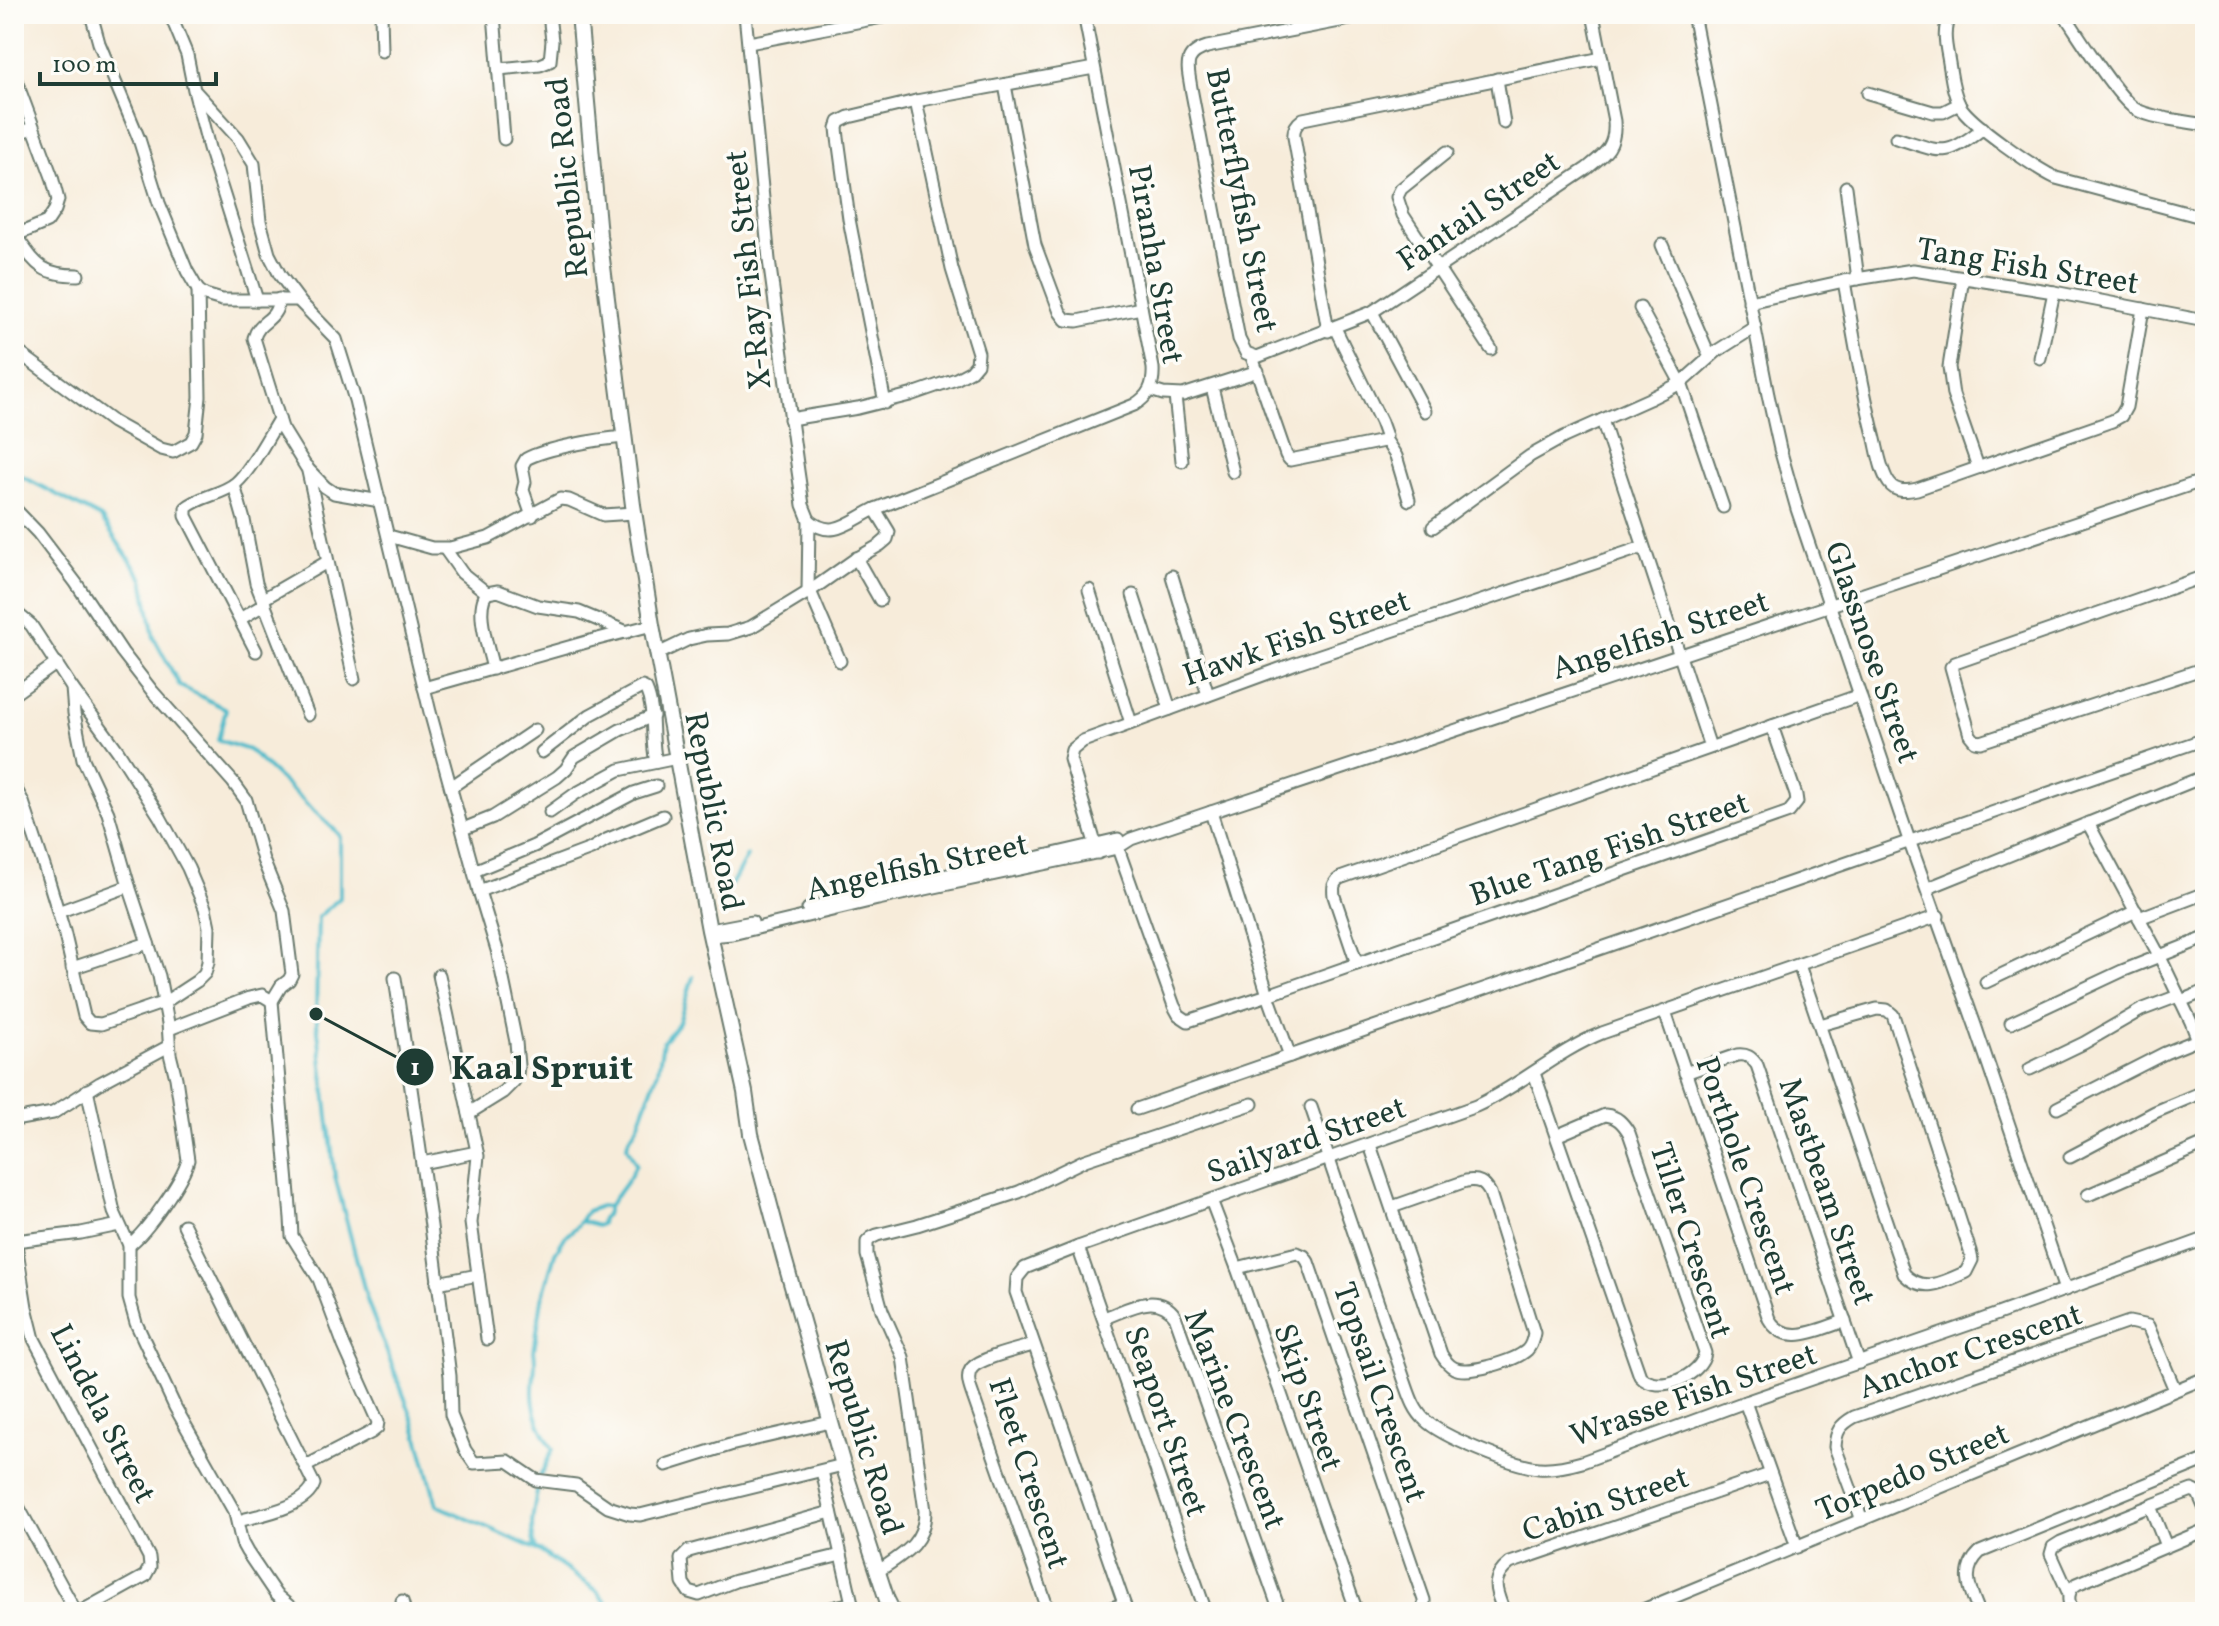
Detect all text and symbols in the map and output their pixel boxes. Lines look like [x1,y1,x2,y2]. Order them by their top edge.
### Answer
scale bar [40,36,216,86]
text: 100 m [52,49,117,83]
street label: Butterflyfish Street [1193,64,1287,337]
street label: Republic Road [537,75,601,281]
street label: Fantail Street [1389,142,1570,283]
street label: X-Ray Fish Street [716,148,784,392]
street label: Piranha Street [1115,161,1193,368]
street label: Tang Fish Street [1913,229,2142,307]
street label: Glassnose Street [1812,536,1929,770]
street label: Hawk Fish Street [1178,580,1416,699]
street label: Angelfish Street [1547,581,1775,693]
street label: Republic Road [671,708,753,915]
street label: Blue Tang Fish Street [1465,782,1755,919]
street label: Angelfish Street [803,824,1033,914]
callout: Kaal Spruit [395,1038,649,1096]
text: Kaal Spruit [451,1047,633,1094]
street label: Porthole Crescent [1683,1051,1806,1301]
text: 1 [410,1052,420,1086]
street label: Mastbeam Street [1766,1072,1885,1312]
street label: Sailyard Street [1202,1087,1412,1196]
street label: Tiller Crescent [1637,1137,1742,1345]
street label: Topsail Crescent [1320,1277,1436,1509]
street label: Anchor Crescent [1853,1294,2089,1412]
street label: Marine Crescent [1171,1304,1295,1536]
street label: Lindela Street [37,1317,165,1512]
street label: Skip Street [1260,1318,1352,1478]
street label: Seaport Street [1111,1321,1217,1523]
street label: Wrasse Fish Street [1565,1334,1823,1460]
street label: Republic Road [812,1335,913,1541]
street label: Fleet Crescent [976,1373,1079,1575]
street label: Torpedo Street [1810,1413,2016,1534]
street label: Cabin Street [1517,1457,1695,1555]

